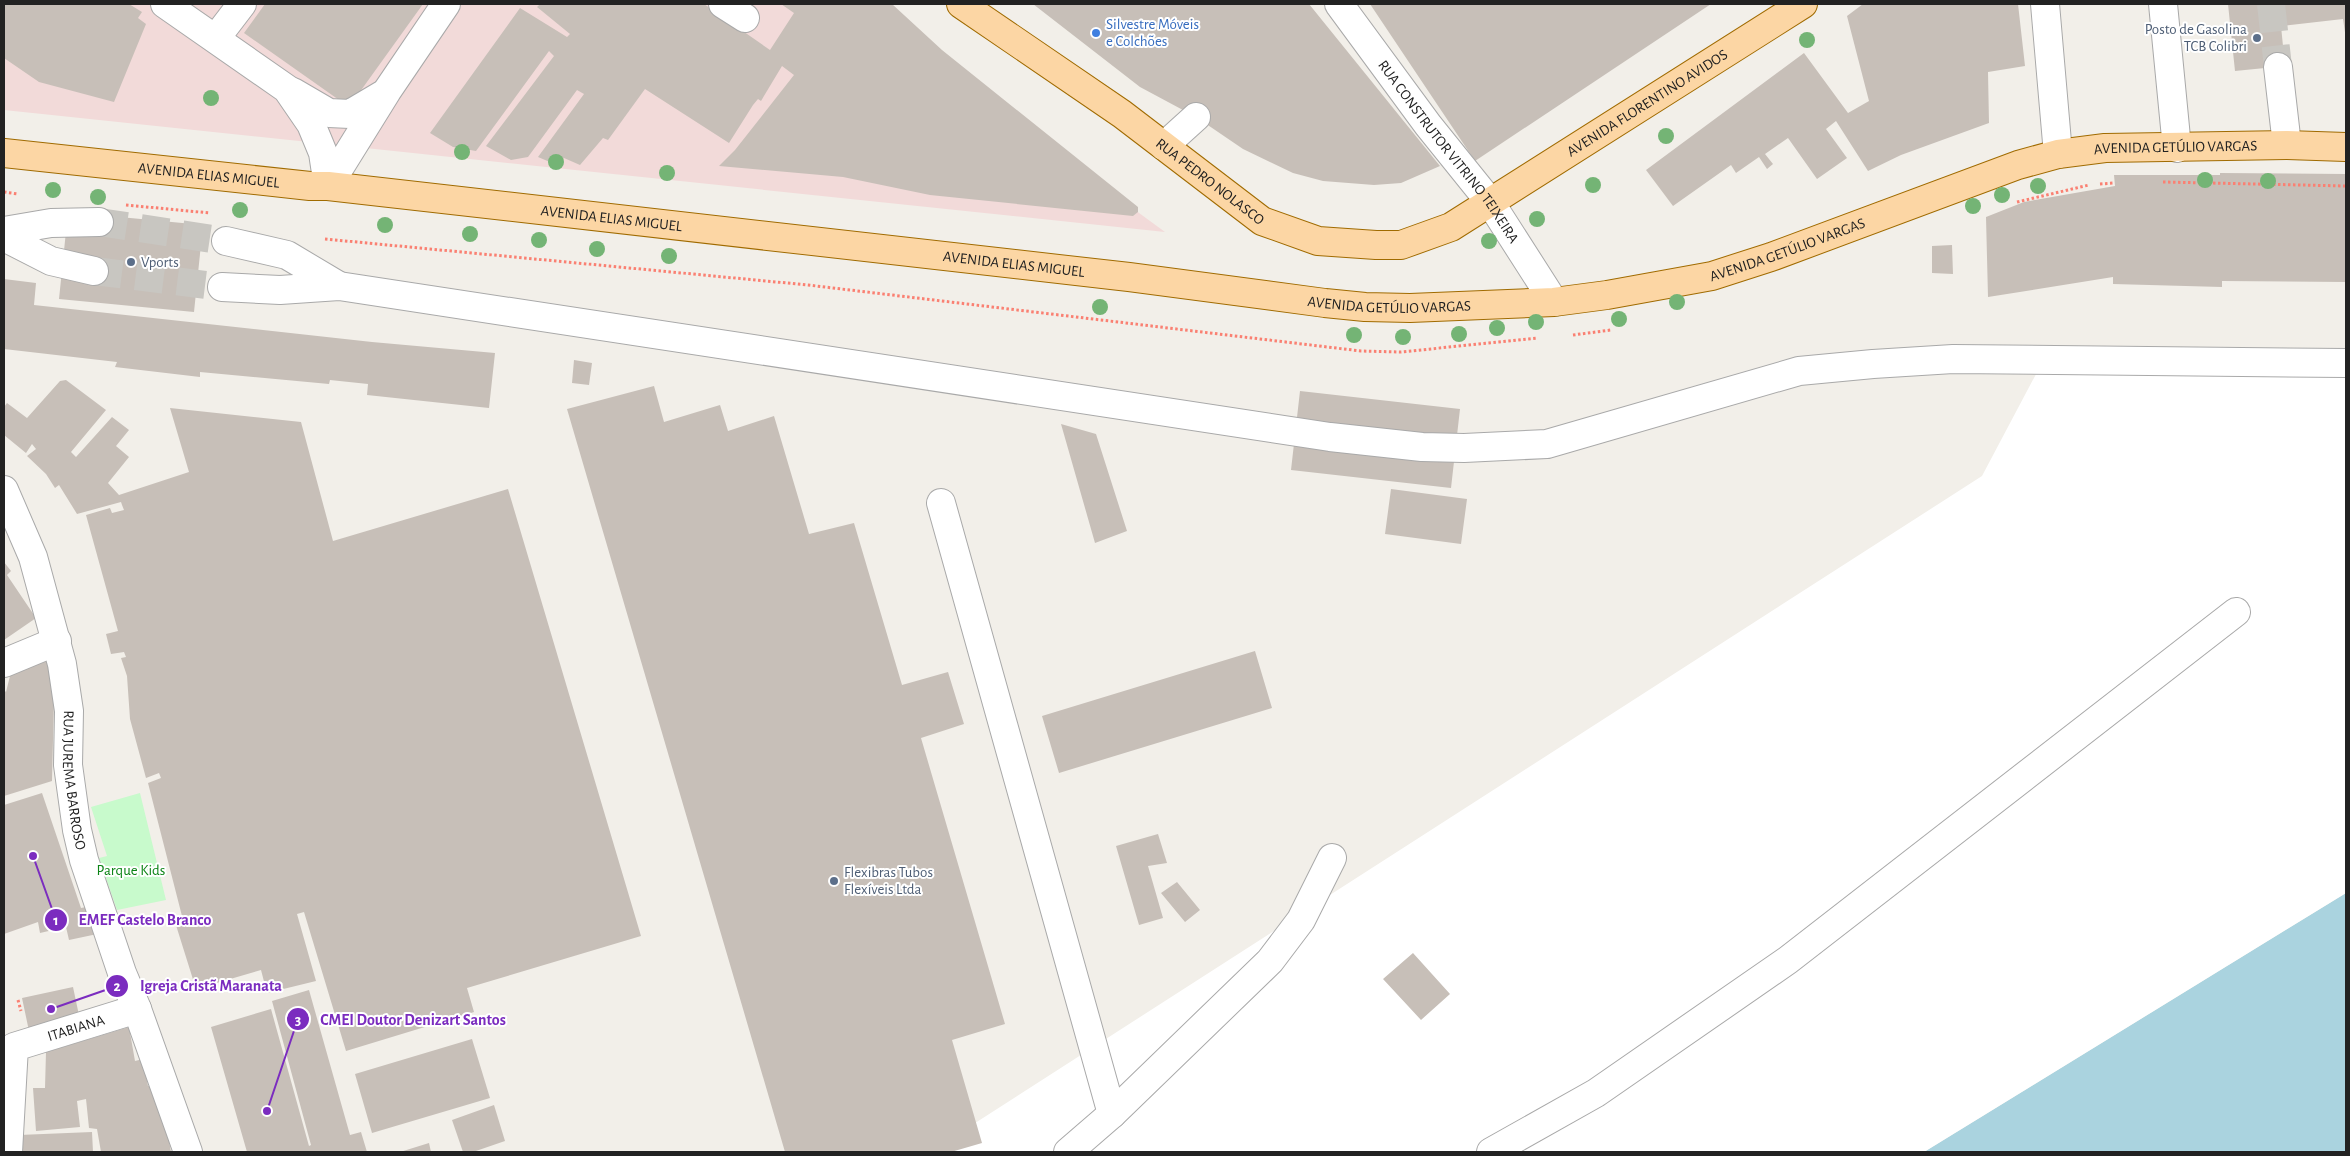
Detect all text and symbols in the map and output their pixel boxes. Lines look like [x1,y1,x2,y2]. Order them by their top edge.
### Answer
place label: Silvestre Móveis e Colchões [1106,17,1199,49]
place label: Posto de Gasolina TCB Colibri [2145,22,2247,54]
marker: Silvestre Móveis e Colchões [1090,27,1102,39]
marker: Posto de Gasolina TCB Colibri [2251,32,2263,44]
street label: AVENIDA FLORENTINO AVIDOS [1564,46,1730,159]
street label: RUA CONSTRUTOR VITRINO TEIXEIRA [1375,57,1522,246]
street label: RUA PEDRO NOLASCO [1153,135,1267,227]
street label: AVENIDA GETÚLIO VARGAS [2093,137,2257,157]
street label: AVENIDA ELIAS MIGUEL [137,160,281,190]
street label: AVENIDA ELIAS MIGUEL [540,203,684,234]
street label: AVENIDA GETÚLIO VARGAS [1708,215,1867,284]
street label: AVENIDA ELIAS MIGUEL [942,248,1086,279]
place label: Vports [141,255,179,270]
marker: Vports [125,256,137,268]
street label: AVENIDA GETÚLIO VARGAS [1307,293,1471,316]
street label: RUA JUREMA BARROSO [60,710,89,851]
park label: Parque Kids [97,863,165,878]
place label: Flexibras Tubos Flexíveis Ltda [844,865,933,897]
marker: Flexibras Tubos Flexíveis Ltda [828,875,840,887]
callout: EMEF Castelo Branco [44,904,222,935]
text: EMEF Castelo Branco [79,912,212,928]
text: 1 [53,913,59,928]
callout: Igreja Cristã Maranata [105,970,292,1001]
text: Igreja Cristã Maranata [140,978,282,995]
text: 2 [113,979,121,994]
callout: CMEI Doutor Denizart Santos [285,1004,516,1035]
street label: ITABIANA [46,1012,107,1044]
text: CMEI Doutor Denizart Santos [320,1012,506,1028]
text: 3 [295,1013,301,1028]

